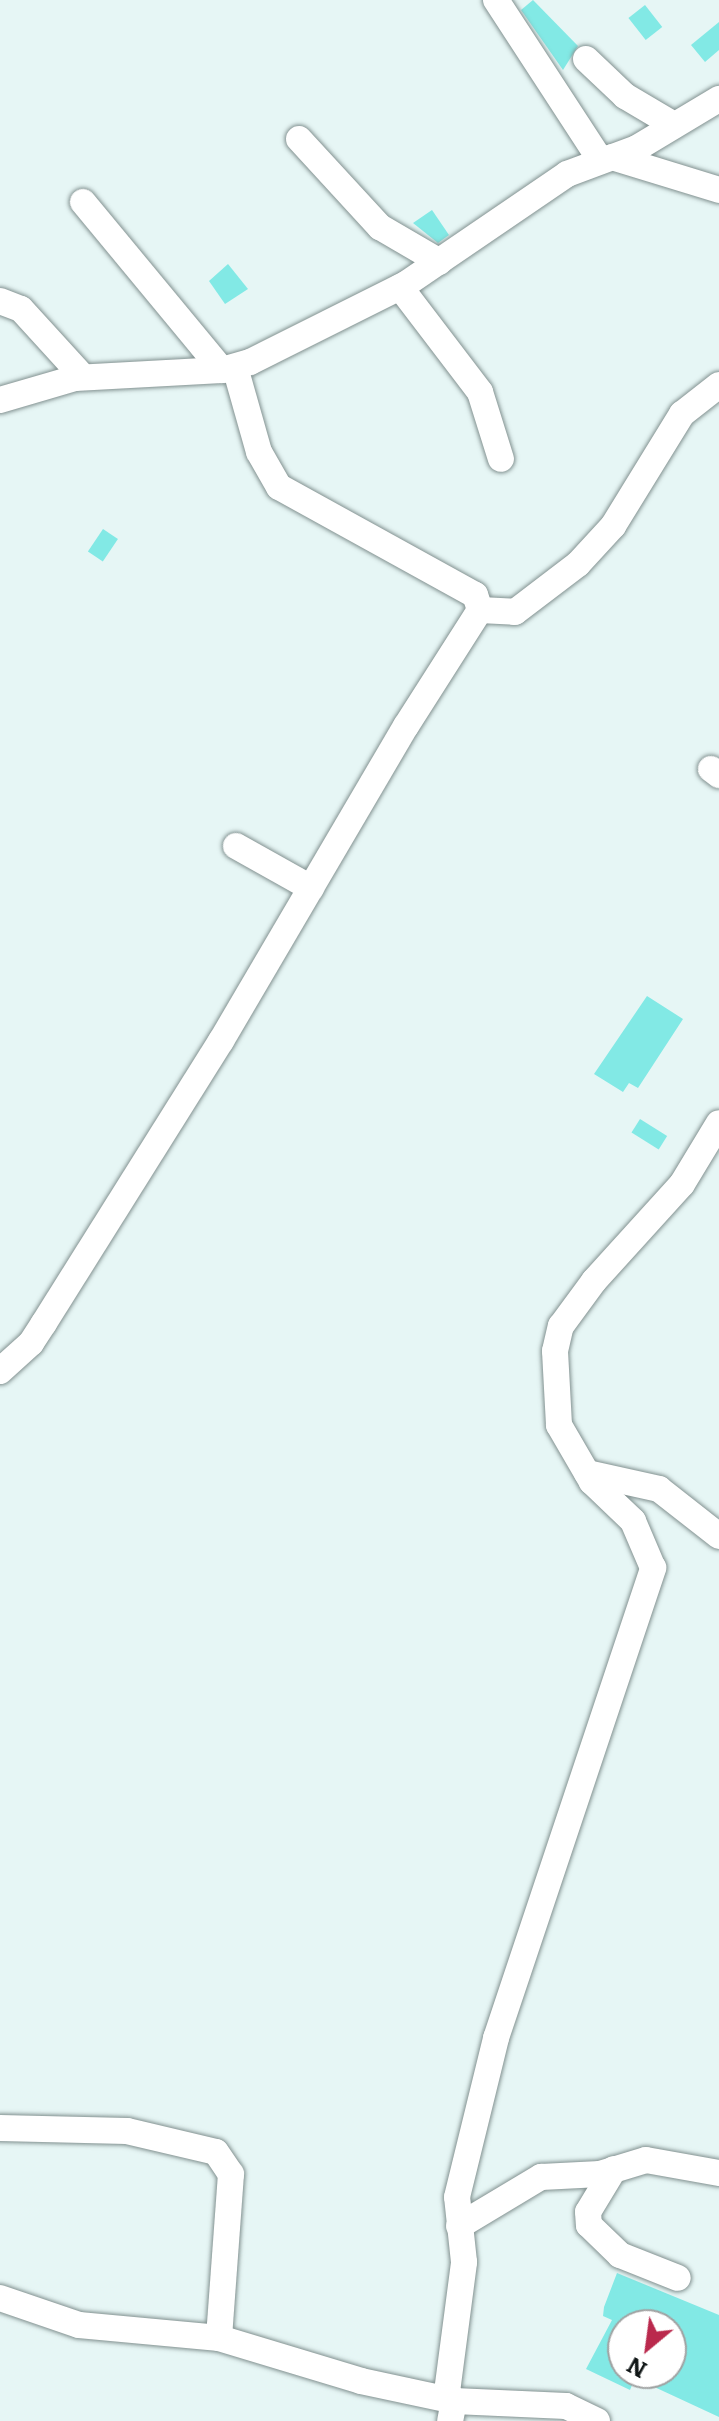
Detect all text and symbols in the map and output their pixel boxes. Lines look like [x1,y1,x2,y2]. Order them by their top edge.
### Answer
north arrow [607,2309,687,2389]
text: N [620,2350,652,2388]

